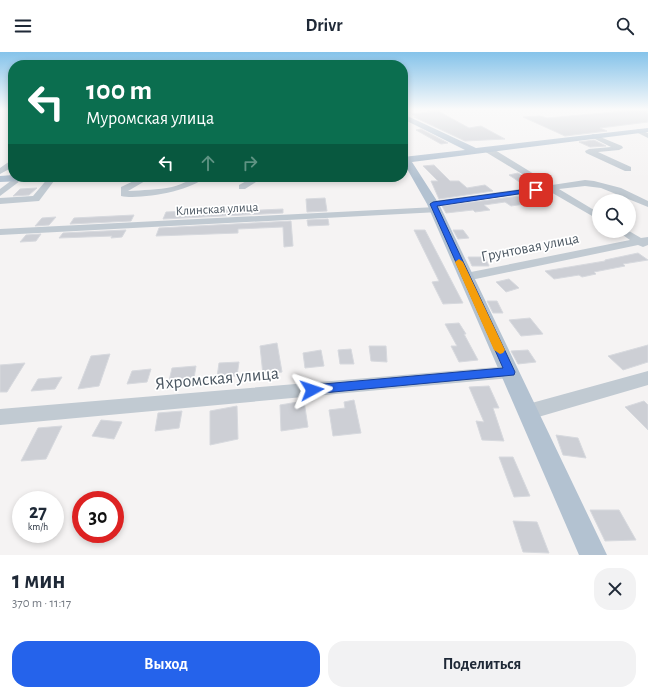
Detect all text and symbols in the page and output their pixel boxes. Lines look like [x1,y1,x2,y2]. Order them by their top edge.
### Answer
icon: menu [12,15,34,37]
icon: search [614,15,636,37]
text: Drivr [306,17,342,35]
icon: left [20,76,72,128]
text: 100 m [86,77,152,105]
text: Муромская улица [86,110,214,128]
icon: left [155,152,177,174]
icon: ahead [197,152,219,174]
icon: right [239,152,261,174]
pin [519,173,553,207]
icon: arrive [525,179,547,201]
map controls [592,194,636,238]
button: search [592,194,636,238]
street label: Клинская улица [175,201,259,218]
street label: Грунтовая улица [480,231,581,264]
street label: Яхромская улица [154,365,280,393]
position arrow [291,369,333,411]
speed limit sign: 30 [72,491,124,543]
text: 27 [29,502,47,522]
text: km/h [28,522,48,532]
button: close [594,568,636,610]
text: 1 мин [12,569,66,593]
text: 370 m · 11:17 [12,597,71,610]
button: Выход [12,641,320,687]
button: Поделиться [328,641,636,687]

